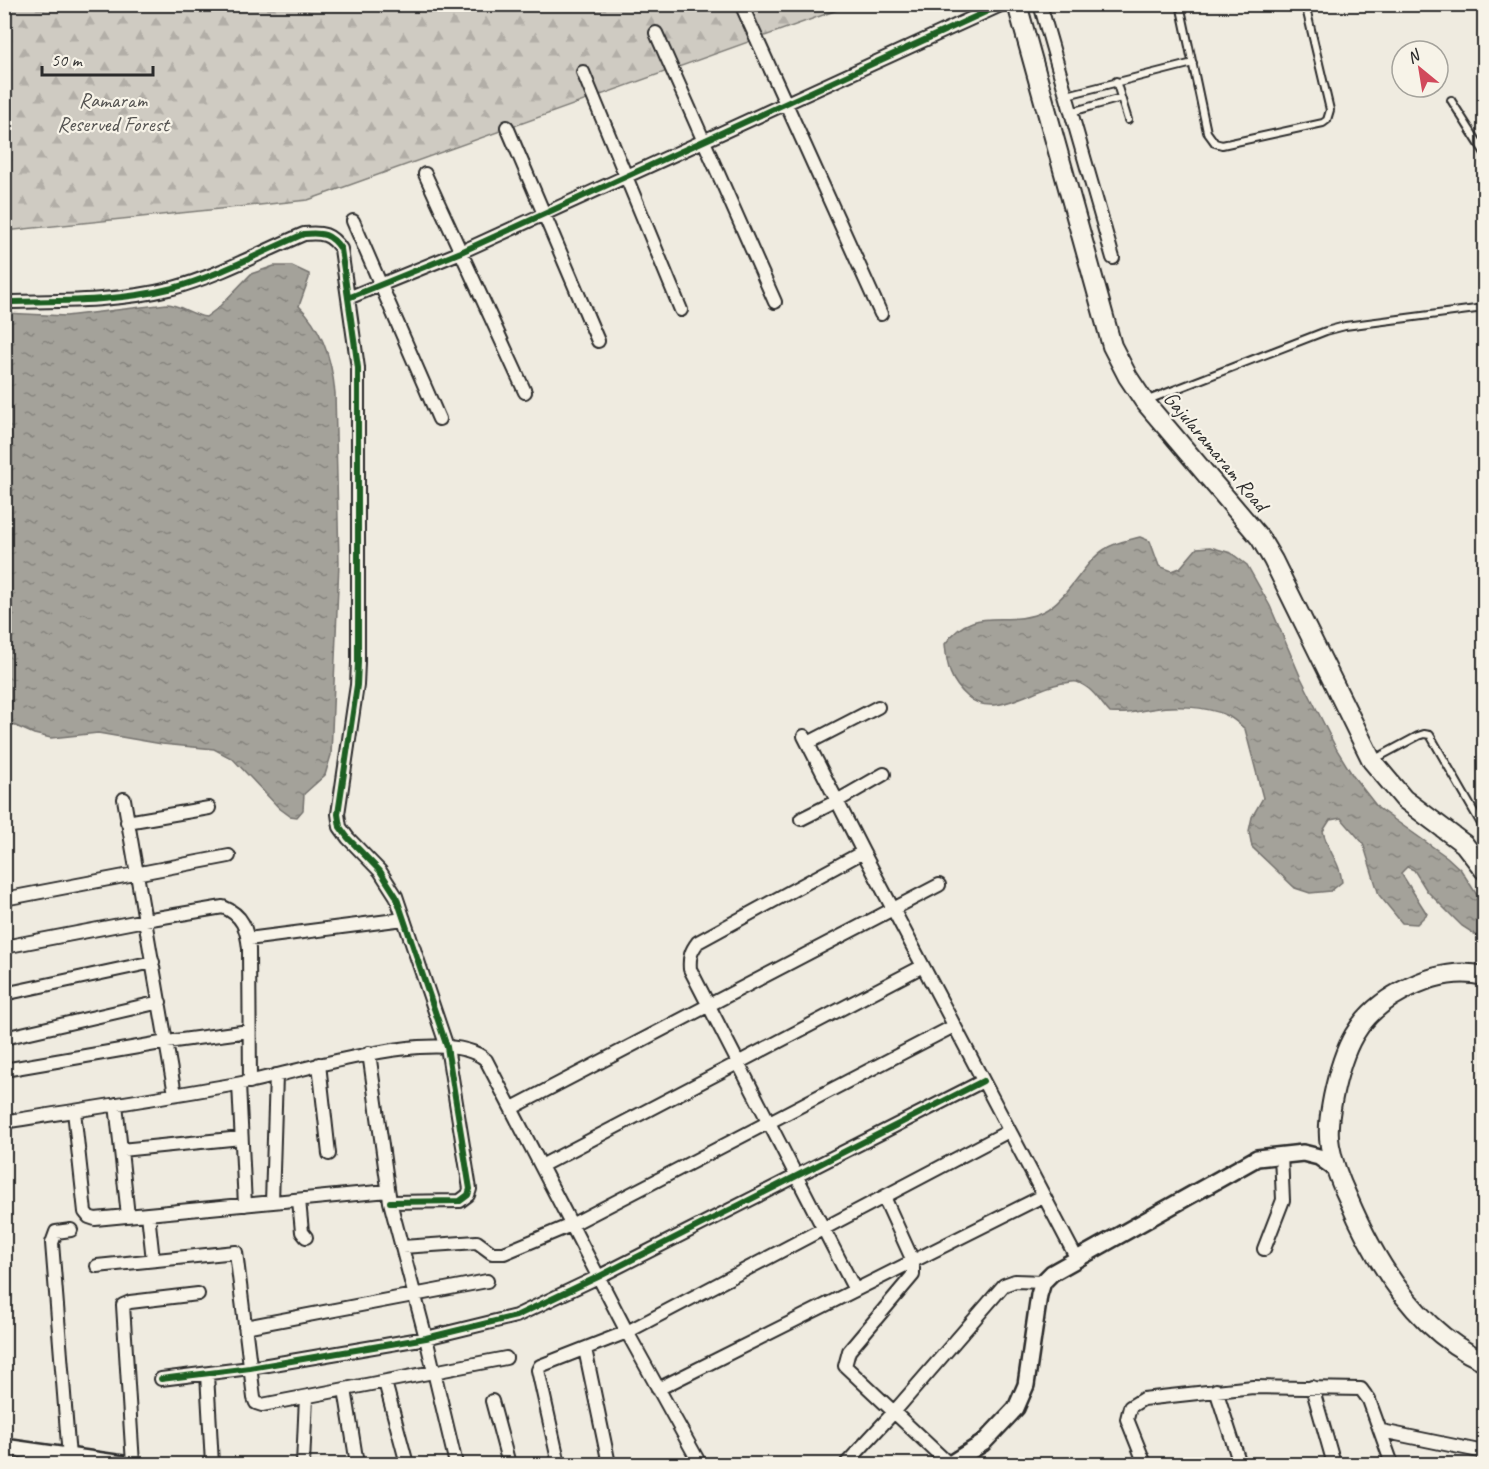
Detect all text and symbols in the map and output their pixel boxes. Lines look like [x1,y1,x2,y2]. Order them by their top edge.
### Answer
scale bar [42,39,153,77]
north arrow [1390,39,1450,99]
text: N [1404,44,1425,68]
text: 50 m [51,49,84,71]
park label: Ramaram Reserved Forest [57,87,171,137]
street label: Gajularamaram Road [1158,386,1276,519]

